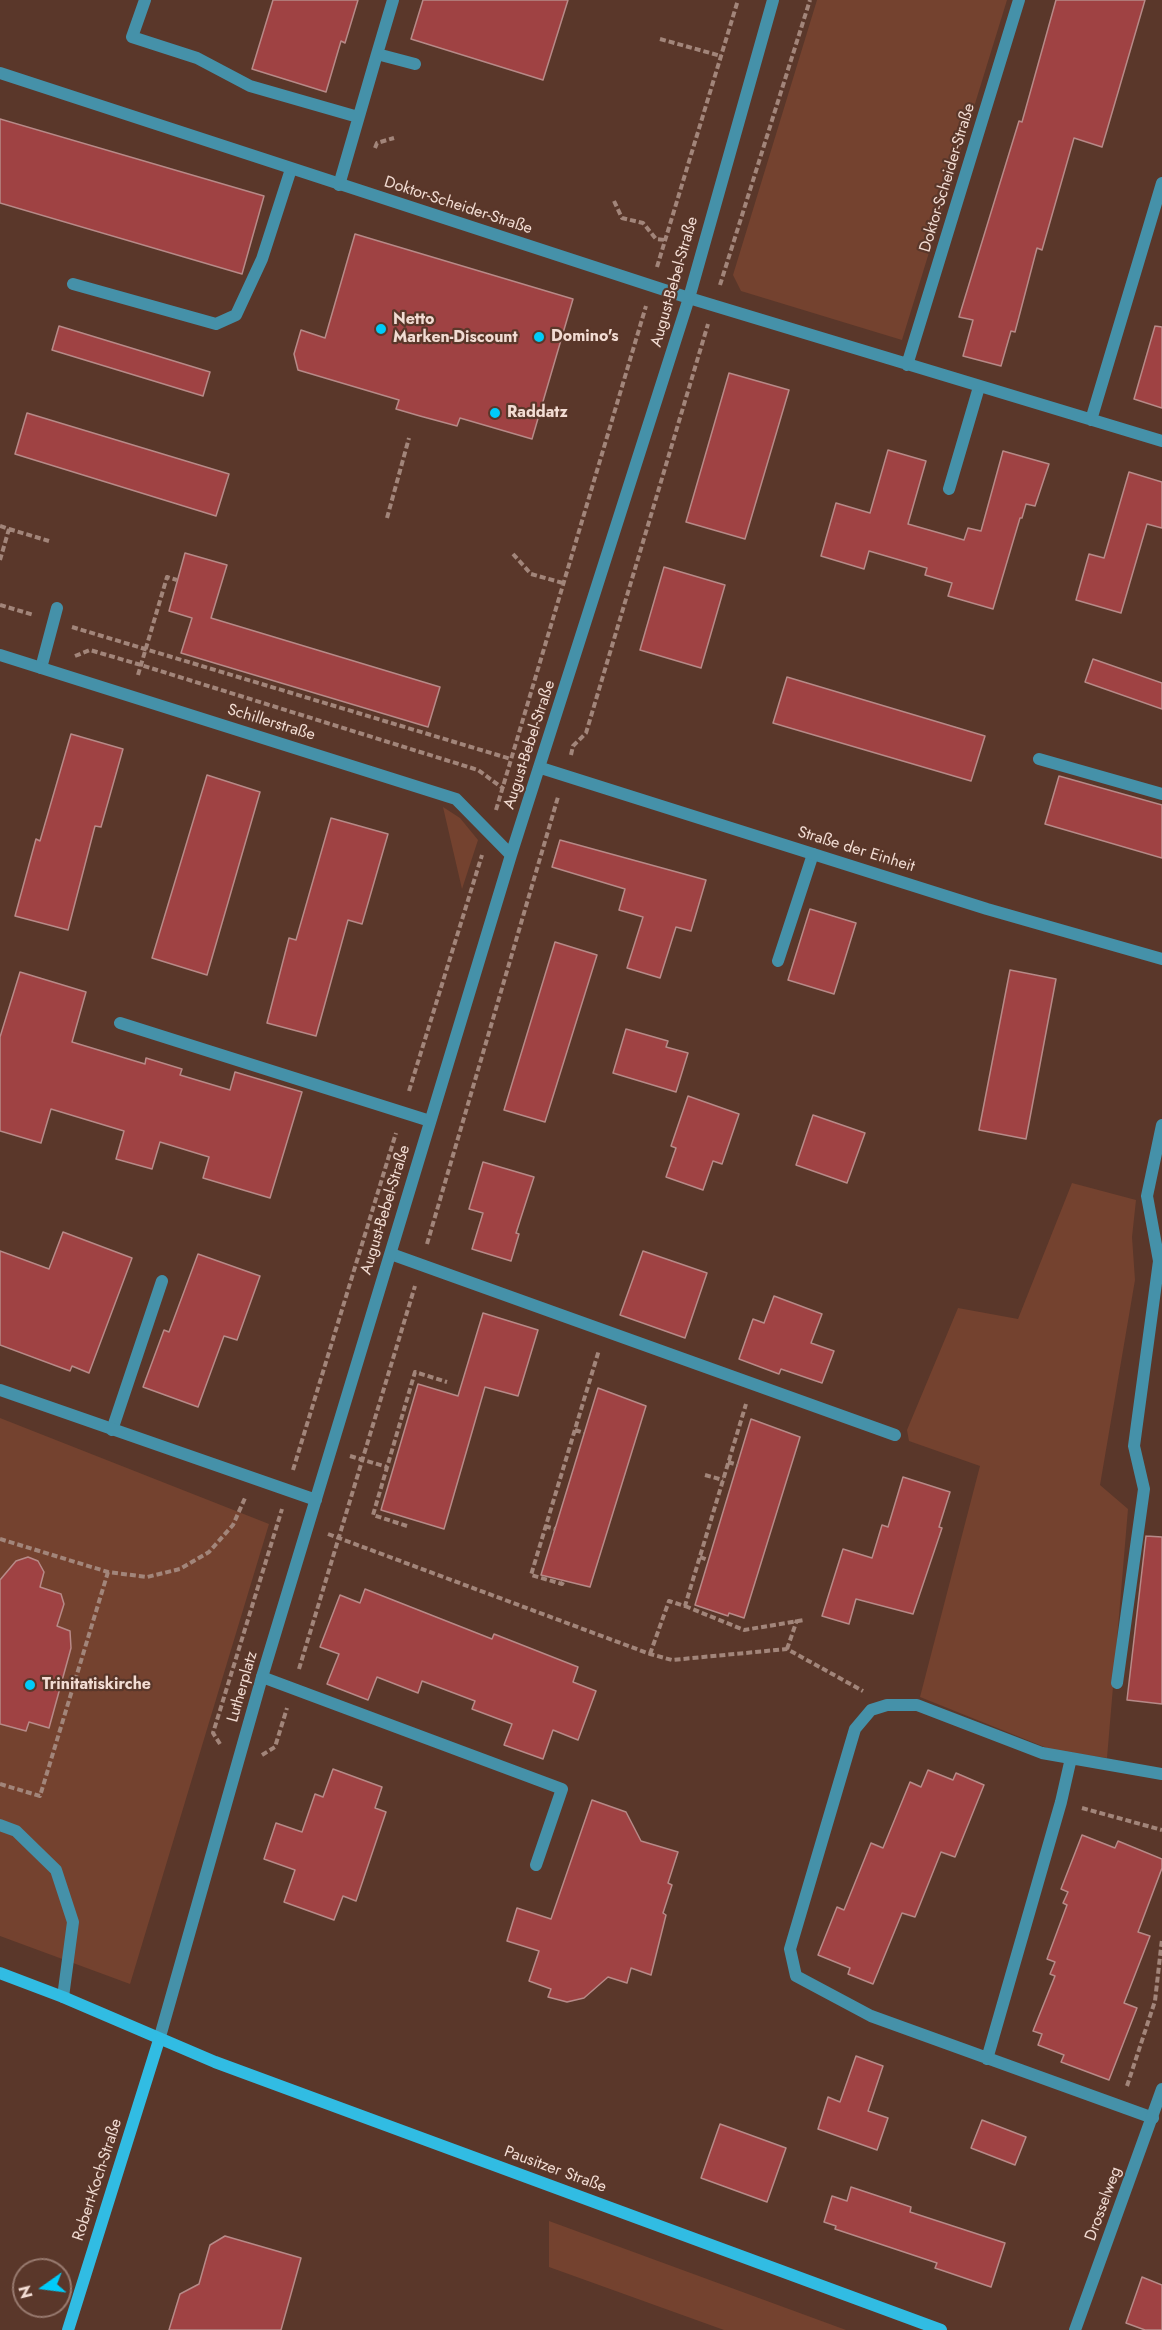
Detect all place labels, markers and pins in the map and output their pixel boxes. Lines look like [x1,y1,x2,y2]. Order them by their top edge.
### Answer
place label: Netto Marken-Discount [393,310,518,348]
marker: Netto Marken-Discount [374,322,388,336]
place label: Domino's [551,327,618,347]
marker: Domino's [532,330,546,344]
place label: Raddatz [507,403,568,423]
marker: Raddatz [488,406,502,420]
place label: Trinitatiskirche [42,1675,151,1695]
marker: Trinitatiskirche [23,1678,37,1692]

